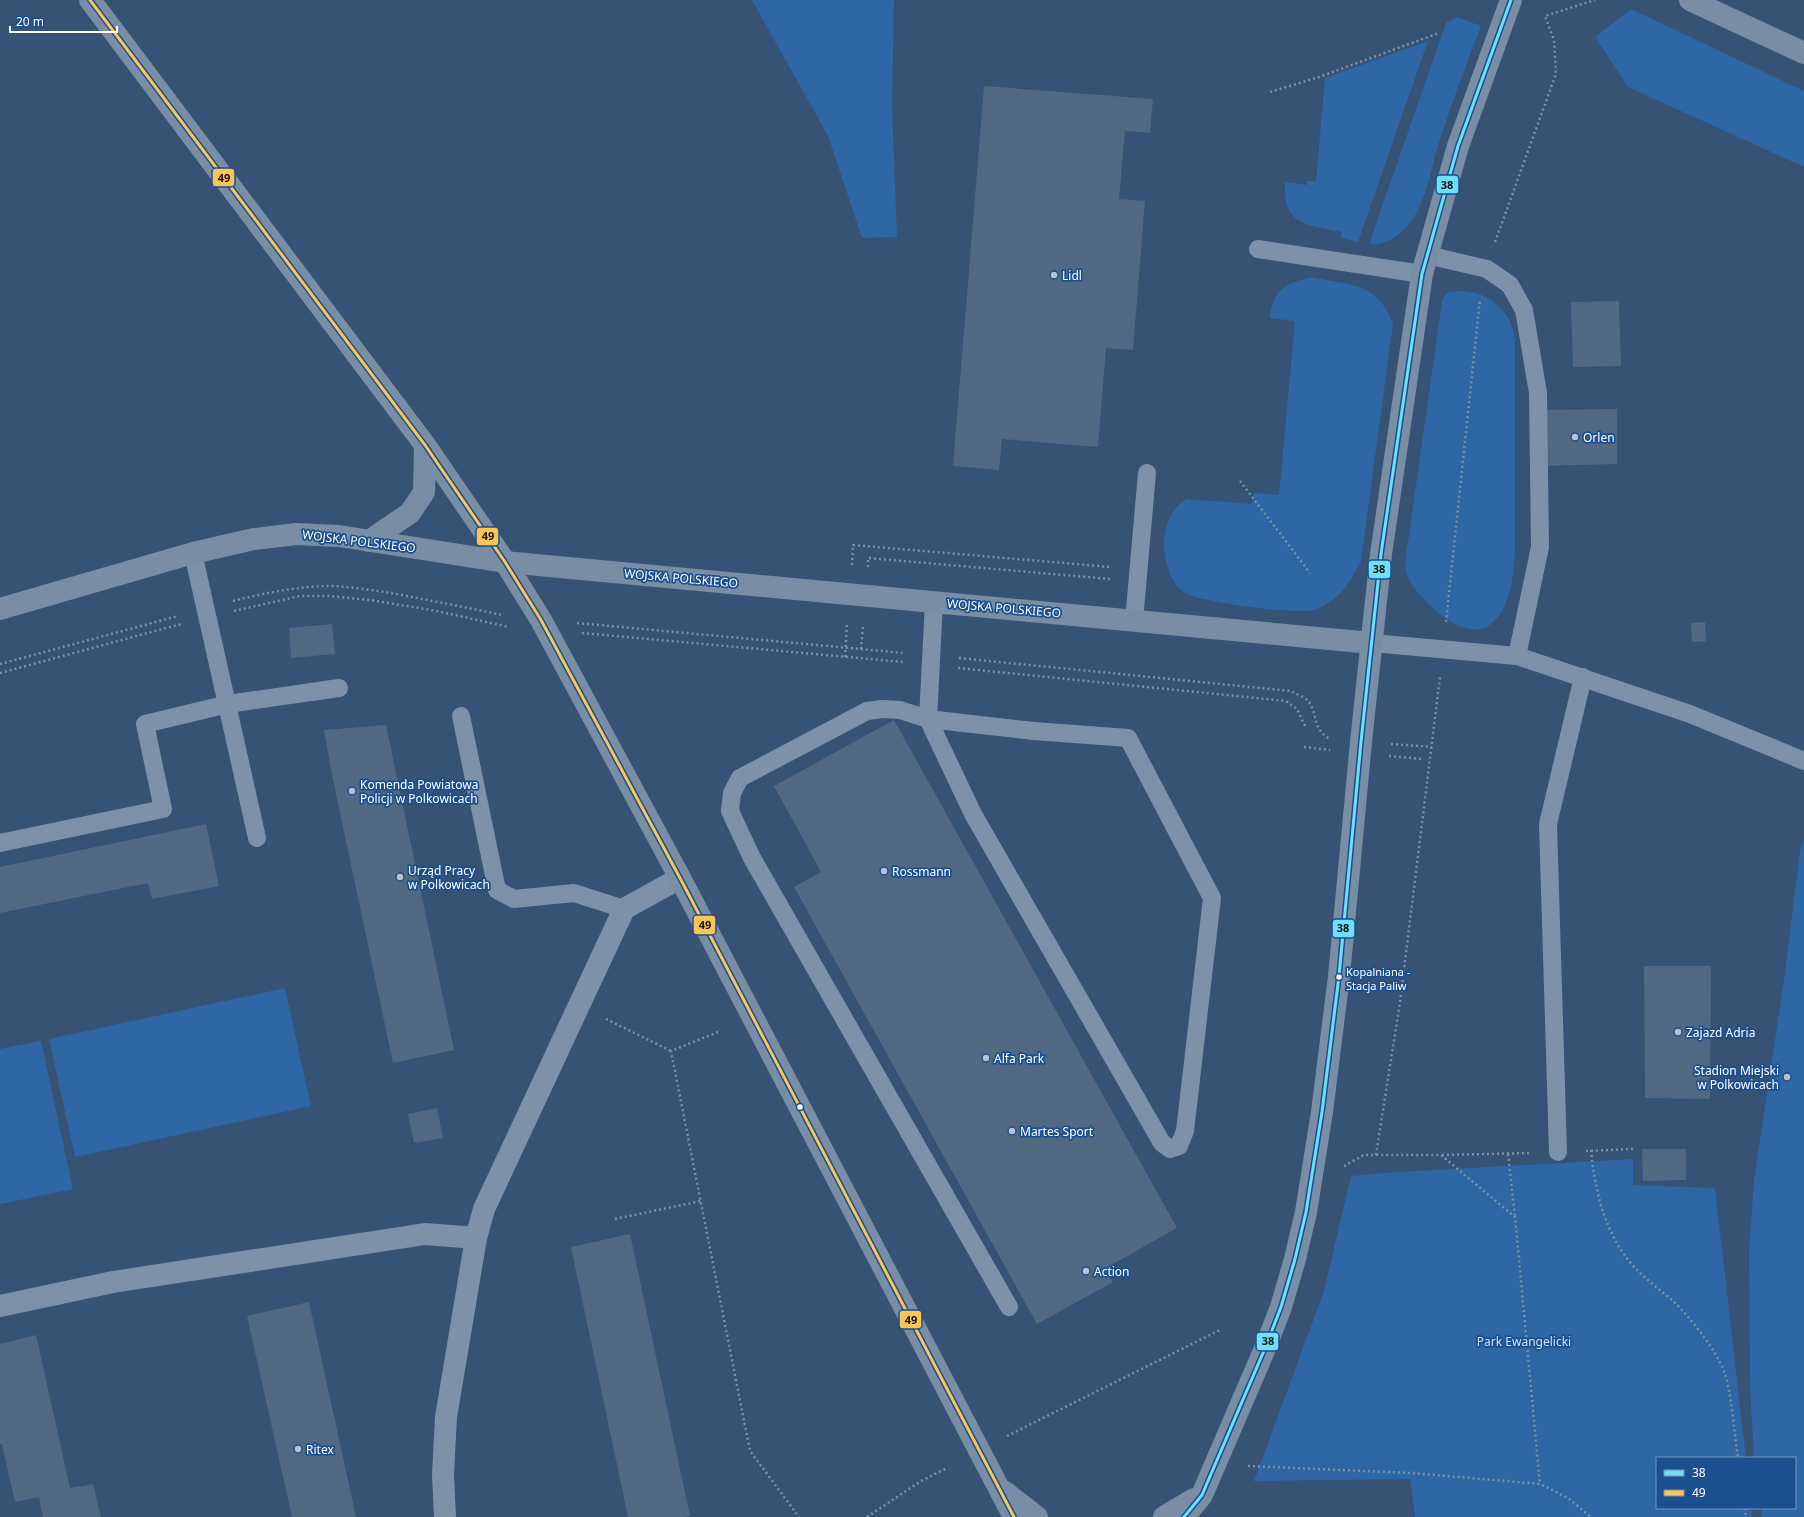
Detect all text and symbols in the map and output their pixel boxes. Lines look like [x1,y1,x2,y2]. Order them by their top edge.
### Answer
scale bar [10,8,117,34]
text: 20 m [16,13,44,30]
line badge: 49 [212,168,235,187]
text: 49 [218,170,230,185]
line badge: 38 [1436,175,1459,194]
text: 38 [1441,177,1453,192]
place label: Lidl [1062,267,1082,284]
marker: Lidl [1049,270,1059,280]
place label: Orlen [1583,429,1615,446]
marker: Orlen [1570,432,1580,442]
street label: WOJSKA POLSKIEGO [301,526,417,556]
line badge: 49 [476,527,499,546]
text: 49 [482,528,494,543]
line badge: 38 [1368,560,1391,579]
text: 38 [1373,561,1385,576]
street label: WOJSKA POLSKIEGO [623,565,739,591]
street label: WOJSKA POLSKIEGO [946,595,1062,621]
place label: Komenda Powiatowa Policji w Polkowicach [360,776,478,807]
marker: Komenda Powiatowa Policji w Polkowicach [347,786,357,796]
place label: Urząd Pracy w Polkowicach [408,862,490,893]
place label: Rossmann [892,863,951,880]
marker: Rossmann [879,866,889,876]
marker: Urząd Pracy w Polkowicach [395,872,405,882]
line badge: 49 [693,915,716,935]
text: 49 [699,917,711,932]
line badge: 38 [1332,919,1355,938]
text: 38 [1337,920,1349,935]
place label: Kopalniana - Stacja Paliw [1346,964,1411,993]
marker: Kopalniana - Stacja Paliw [1334,972,1344,982]
place label: Zajazd Adria [1686,1024,1755,1041]
marker: Zajazd Adria [1673,1027,1683,1037]
place label: Alfa Park [994,1050,1045,1067]
marker: Alfa Park [981,1053,991,1063]
place label: Stadion Miejski w Polkowicach [1694,1062,1779,1093]
marker: Stadion Miejski w Polkowicach [1782,1072,1792,1082]
unlabelled marker [795,1102,805,1112]
place label: Martes Sport [1020,1123,1094,1140]
marker: Martes Sport [1007,1126,1017,1136]
place label: Action [1094,1263,1130,1280]
marker: Action [1081,1266,1091,1276]
line badge: 49 [899,1310,922,1329]
text: 49 [905,1312,917,1327]
line badge: 38 [1256,1332,1279,1351]
text: 38 [1262,1333,1274,1348]
park label: Park Ewangelicki [1477,1333,1571,1350]
place label: Ritex [306,1441,334,1458]
marker: Ritex [293,1444,303,1454]
legend [1656,1457,1796,1509]
text: 38 [1692,1464,1706,1481]
text: 49 [1692,1484,1706,1501]

